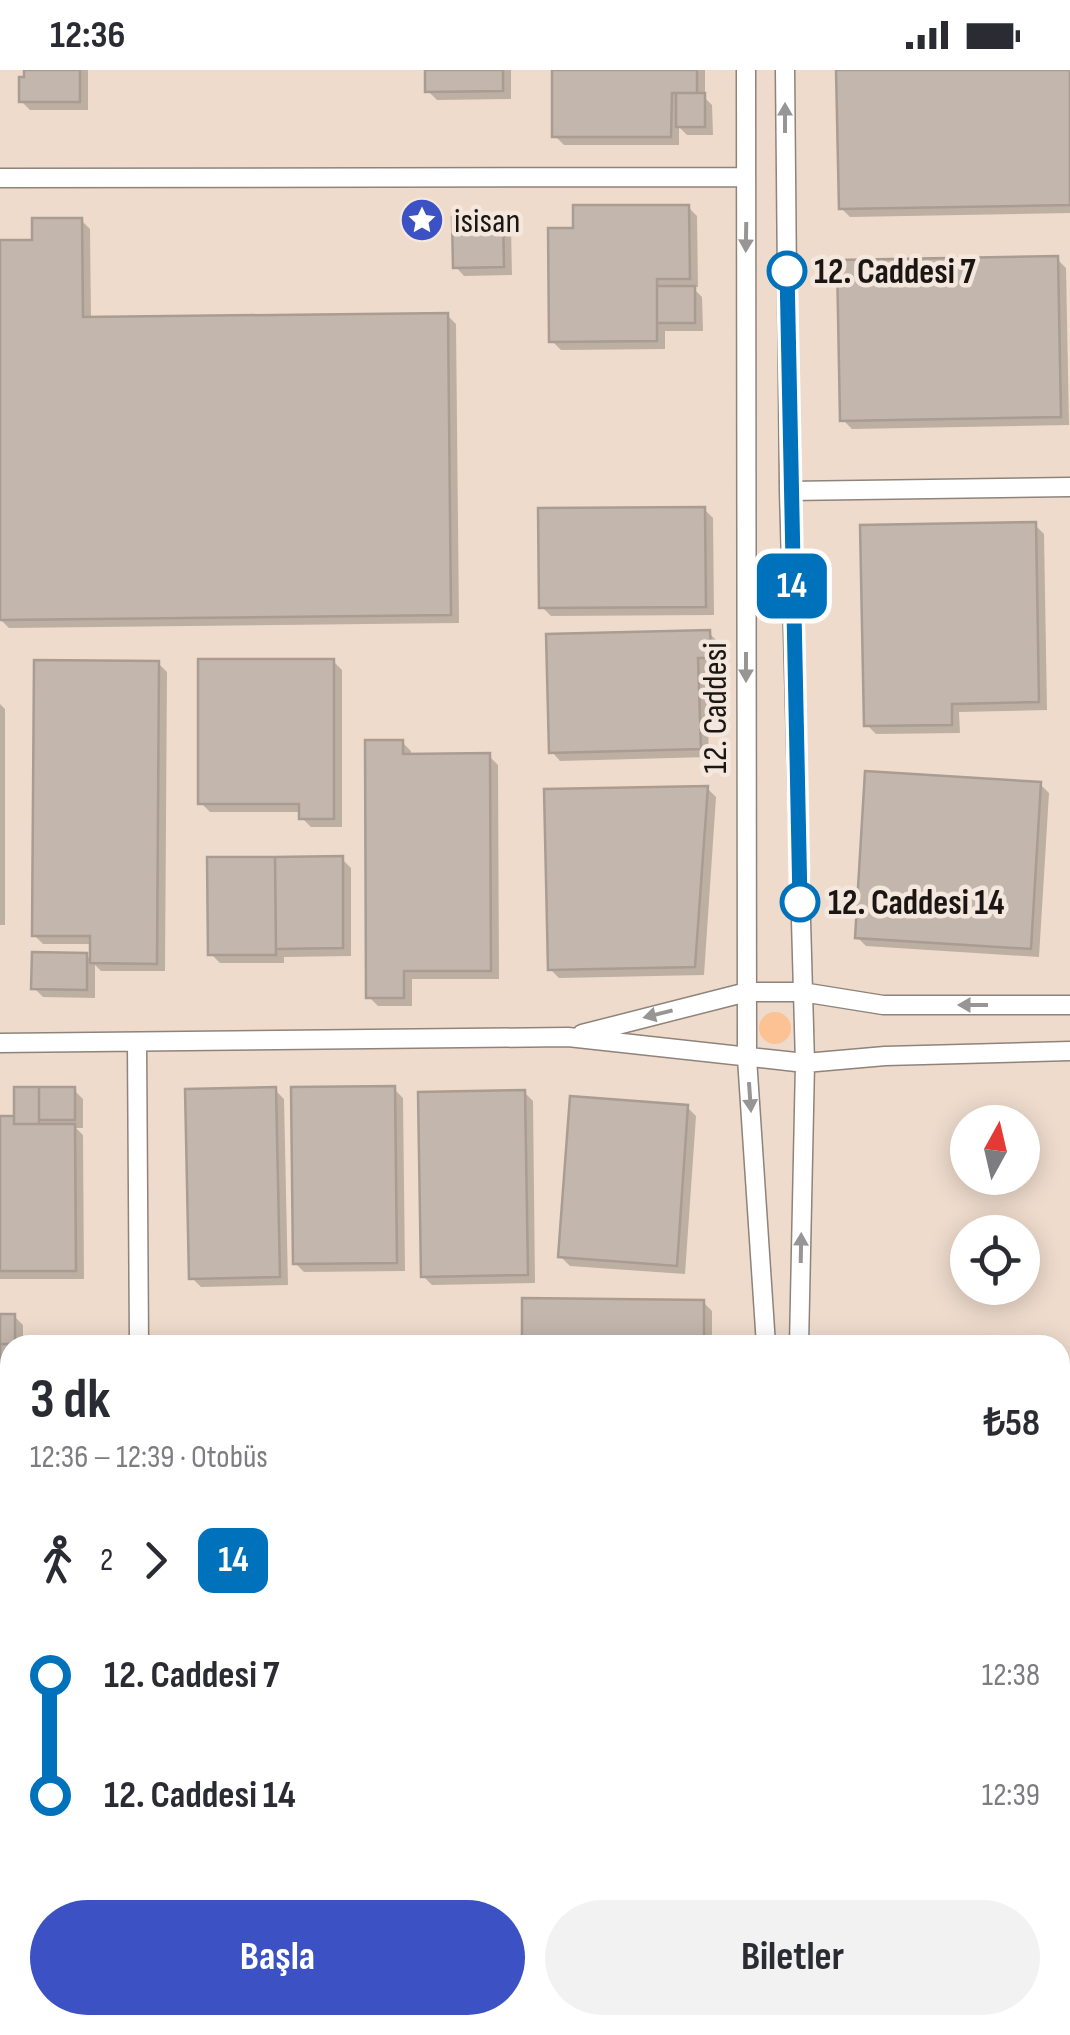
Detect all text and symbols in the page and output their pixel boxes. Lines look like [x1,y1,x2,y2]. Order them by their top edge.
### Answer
text: 12:36 [50,13,125,58]
one-way arrow [777,101,793,133]
place icon: isisan [399,197,445,243]
place label: isisan [454,200,520,243]
one-way arrow [738,222,754,254]
place label: 12. Caddesi 7 [814,251,976,294]
marker: 12. Caddesi 7 [768,252,806,290]
line badge: 14 [747,554,837,618]
text: 14 [777,565,807,608]
street label: 12. Caddesi [694,642,737,774]
one-way arrow [738,652,754,684]
place label: 12. Caddesi 14 [828,882,1005,925]
marker: 12. Caddesi 14 [781,883,819,921]
one-way arrow [956,997,988,1013]
one-way arrow [642,1007,673,1023]
one-way arrow [742,1082,758,1114]
north arrow [950,1105,1040,1195]
map controls [950,1105,1040,1305]
button: locate [950,1215,1040,1305]
one-way arrow [793,1231,809,1263]
text: 3 dk [30,1367,110,1434]
text: ₺58 [984,1401,1040,1446]
text: 12:36 – 12:39 · Otobüs [30,1438,268,1477]
icon: walk [30,1533,85,1588]
icon: forward [128,1533,183,1588]
text: 14 [218,1539,248,1582]
text: 2 [100,1541,113,1580]
text: 12. Caddesi 7 [104,1653,279,1698]
text: 12:38 [982,1656,1040,1695]
text: 12. Caddesi 14 [104,1773,296,1818]
text: 12:39 [982,1776,1040,1815]
button: Başla [30,1900,525,2015]
button: Biletler [545,1900,1040,2015]

